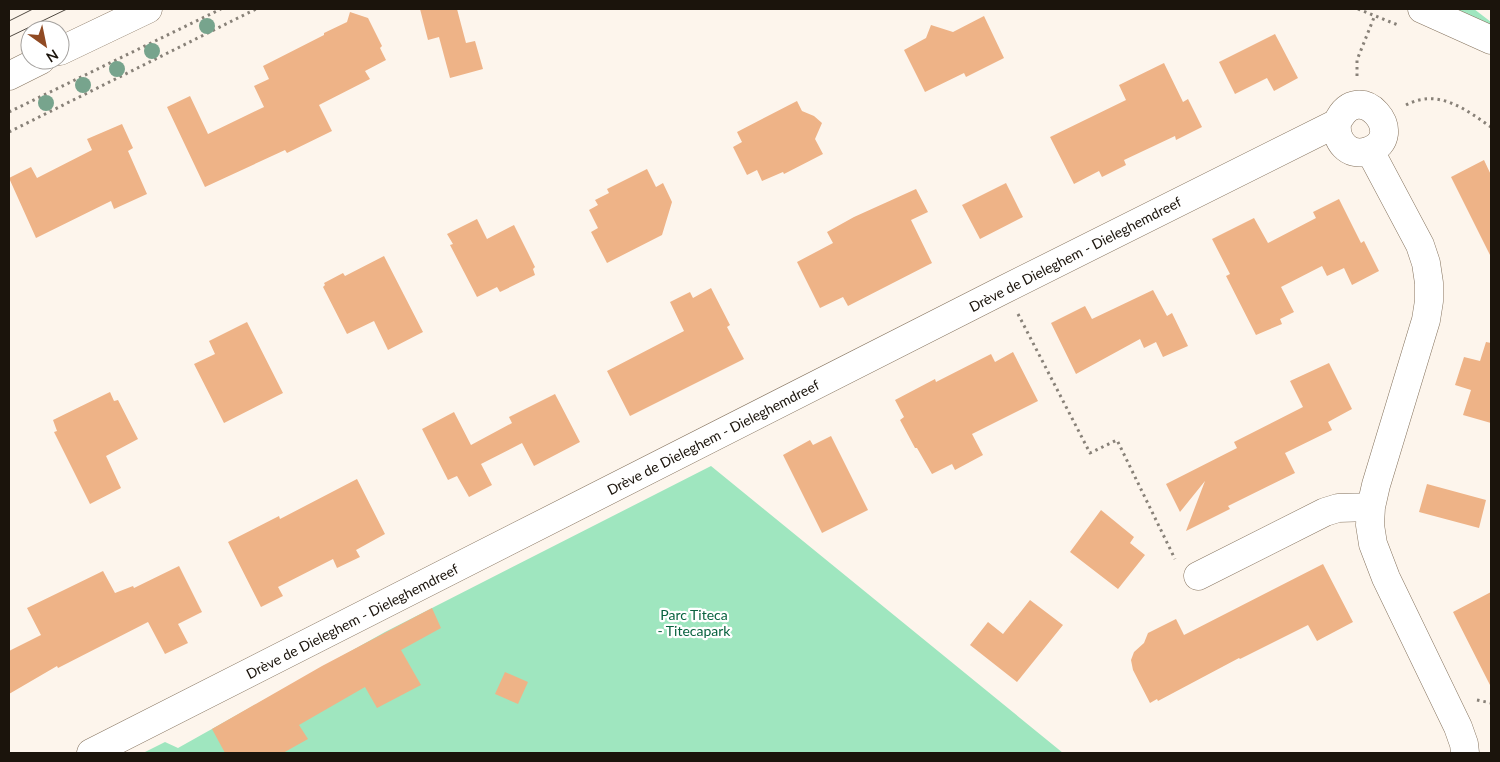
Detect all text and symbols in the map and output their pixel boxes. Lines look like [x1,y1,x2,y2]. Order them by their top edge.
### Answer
north arrow [20,20,70,70]
text: N [43,46,62,66]
street label: Drève de Dieleghem - Dieleghemdreef [966,193,1184,315]
street label: Drève de Dieleghem - Dieleghemdreef [604,376,822,498]
street label: Drève de Dieleghem - Dieleghemdreef [243,560,461,682]
park label: Parc Titeca - Titecapark [658,606,731,639]

